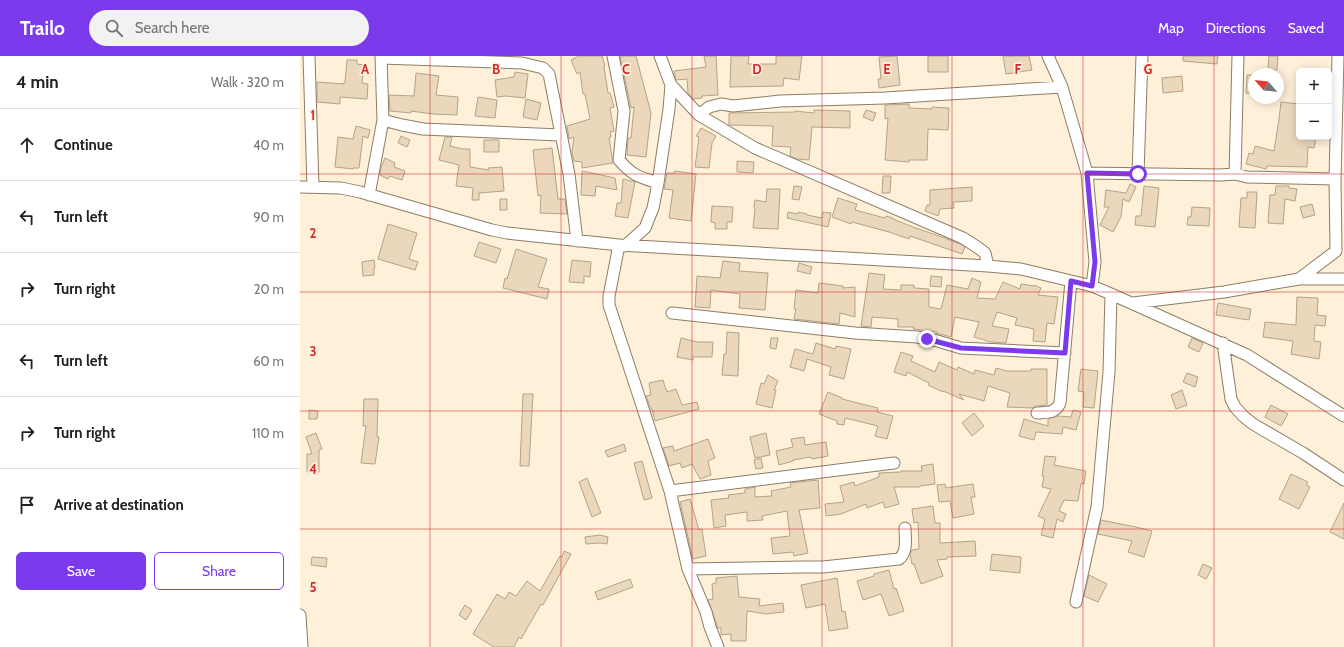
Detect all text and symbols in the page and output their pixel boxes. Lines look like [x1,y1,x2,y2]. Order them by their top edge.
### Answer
search box [89,10,369,46]
text: Trailo [20,17,65,40]
icon: search [103,17,125,39]
text: Search here [135,19,209,37]
text: Map [1158,19,1184,37]
text: Directions [1206,19,1266,37]
text: Saved [1288,19,1324,37]
text: A [361,61,370,77]
text: B [492,61,500,77]
text: C [622,61,630,77]
text: D [752,61,762,77]
text: E [883,61,891,77]
text: F [1015,61,1022,77]
text: G [1144,61,1153,77]
north arrow [1248,68,1284,104]
map controls [1296,68,1332,140]
button: + [1296,68,1332,104]
text: 4 min [16,72,59,92]
text: Walk · 320 m [211,74,284,90]
button: − [1296,104,1332,140]
text: 1 [311,107,315,123]
icon: ahead [16,134,38,156]
text: Continue [54,136,113,154]
text: 40 m [253,137,284,153]
route start [1129,165,1147,183]
icon: left [16,206,38,228]
text: Turn left [54,208,108,226]
text: 90 m [253,209,284,225]
text: 2 [310,225,317,241]
icon: right [16,278,38,300]
text: Turn right [54,280,115,298]
text: 20 m [254,281,284,297]
route end [918,330,936,348]
text: 3 [309,343,317,359]
icon: left [16,350,38,372]
text: Turn left [54,352,108,370]
text: 60 m [253,353,284,369]
icon: right [16,422,38,444]
text: Turn right [54,424,115,442]
text: 110 m [252,425,284,441]
text: 4 [309,461,317,477]
icon: arrive [16,494,38,516]
text: Arrive at destination [54,496,184,514]
button: Save [16,552,146,590]
button: Share [154,552,284,590]
text: 5 [310,579,317,595]

